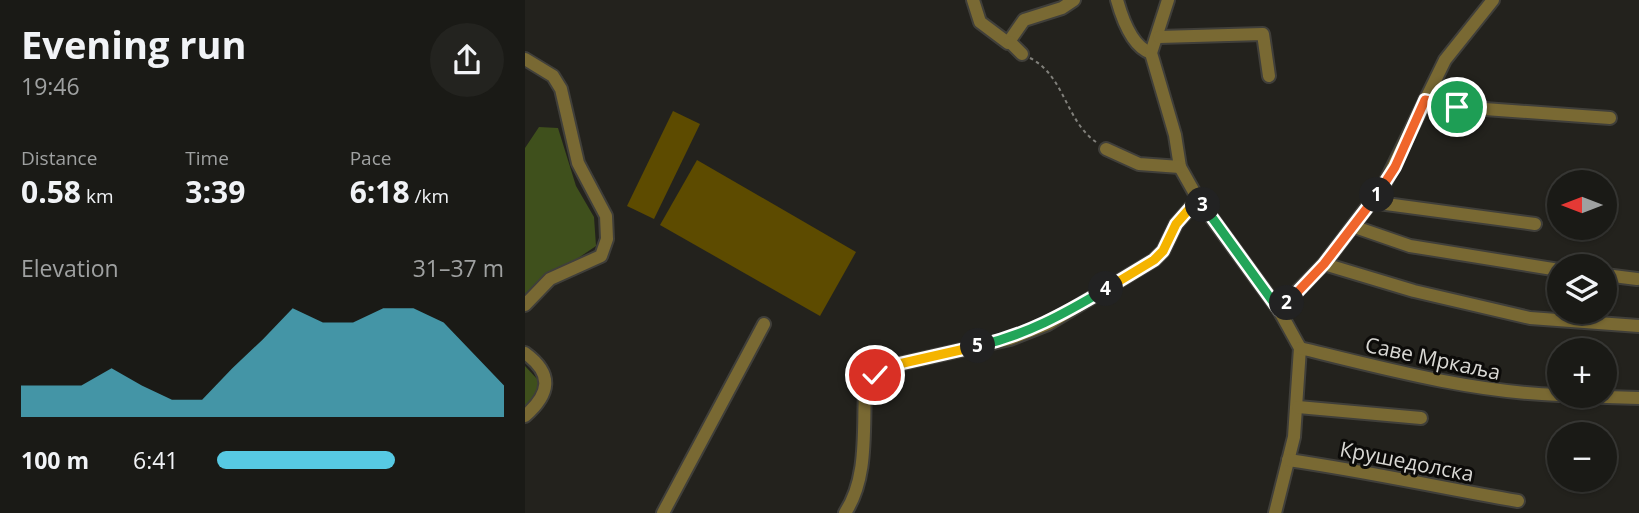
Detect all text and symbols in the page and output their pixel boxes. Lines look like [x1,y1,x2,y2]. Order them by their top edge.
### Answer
text: Evening run [21,18,246,70]
button: share [430,23,504,97]
text: 19:46 [21,70,80,102]
pin [1427,77,1487,137]
icon: arrive [1438,88,1476,126]
text: Distance [21,145,97,171]
text: Time [185,145,229,171]
text: Pace [350,145,391,171]
north arrow [1547,170,1617,240]
map controls [1547,170,1617,492]
text: 0.58 [21,171,81,212]
text: 3:39 [185,171,245,212]
text: 6:18 [350,171,410,212]
pin: 1 [1359,178,1395,212]
text: 1 [1371,181,1382,207]
text: km [81,183,114,209]
text: /km [410,183,449,209]
pin: 3 [1185,188,1221,222]
text: 3 [1197,191,1208,217]
text: Elevation [21,252,119,284]
text: 31–37 m [413,252,504,284]
button: layers [1547,254,1617,324]
pin: 4 [1089,272,1123,306]
text: 4 [1100,275,1111,301]
pin: 2 [1269,286,1305,320]
text: 2 [1281,289,1292,315]
pin: 5 [960,328,995,364]
street label: Саве Мркаља [1363,330,1503,386]
text: 5 [972,332,983,358]
button: + [1547,338,1617,408]
pin [845,345,905,405]
icon: check [856,356,894,394]
button: − [1547,422,1617,492]
street label: Крушедолска [1338,434,1476,488]
text: 100 m [21,444,89,476]
text: 6:41 [133,444,179,476]

